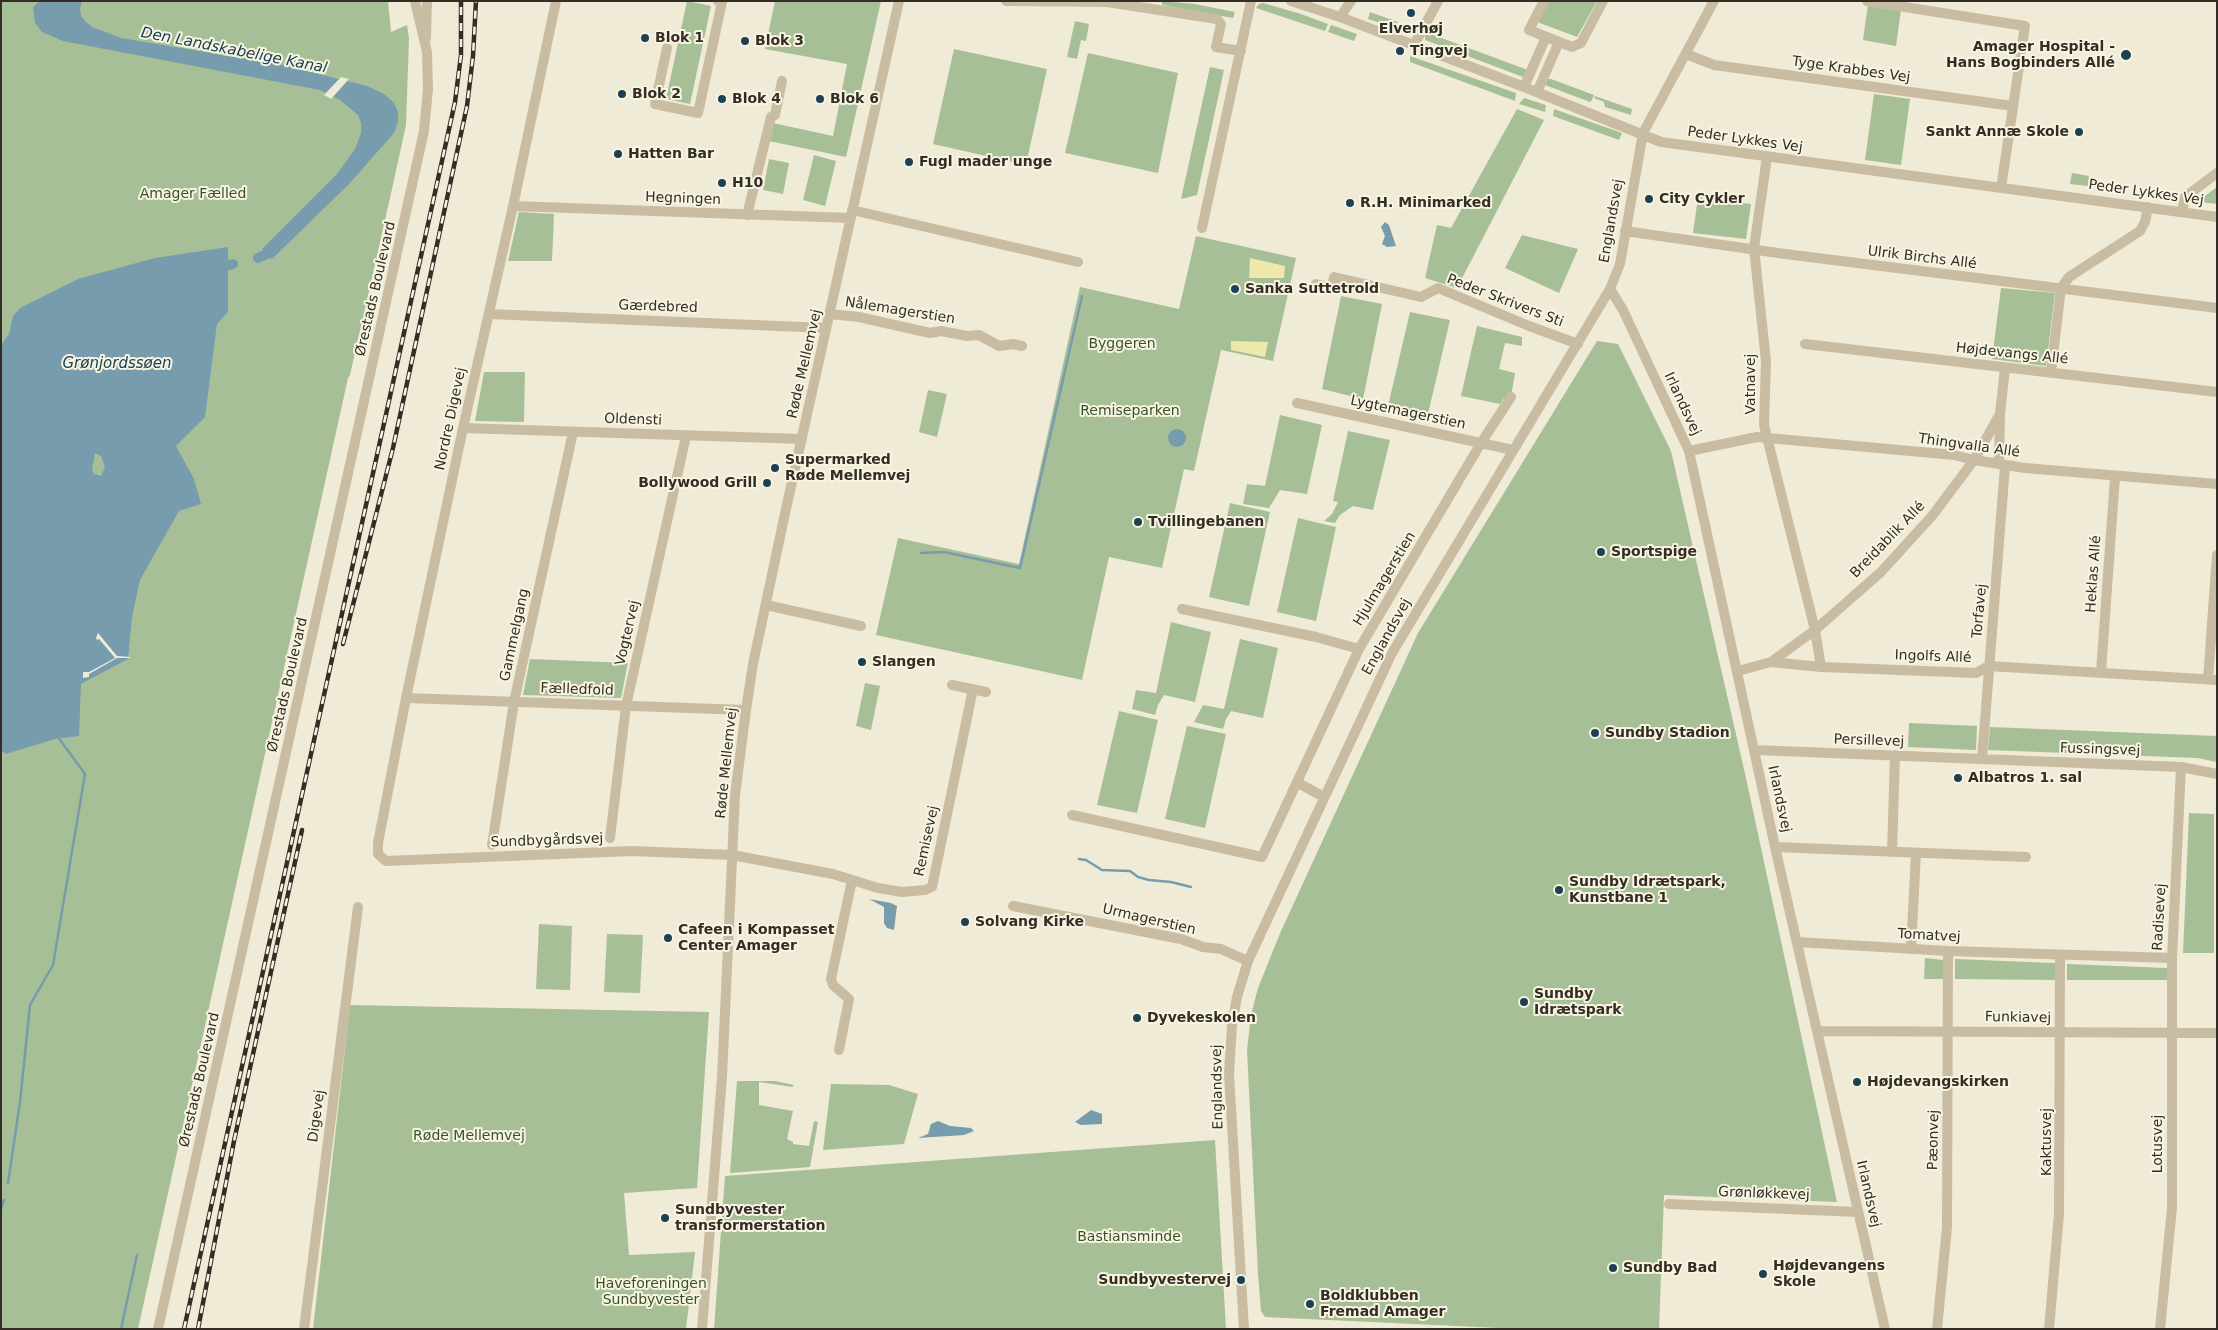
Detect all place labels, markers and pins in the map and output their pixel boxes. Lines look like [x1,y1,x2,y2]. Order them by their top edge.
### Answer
marker: Elverhøj [1405,7,1417,19]
place label: Elverhøj [1379,21,1443,37]
place label: Blok 1 [655,30,704,46]
marker: Blok 1 [639,32,651,44]
place label: Blok 3 [755,33,804,49]
marker: Blok 3 [739,35,751,47]
place label: Amager Hospital - Hans Bogbinders Allé [1946,39,2115,72]
place label: Tingvej [1410,43,1468,59]
marker: Tingvej [1394,45,1406,57]
marker: Amager Hospital - Hans Bogbinders Allé [2119,48,2133,62]
place label: Blok 2 [632,86,681,102]
marker: Blok 2 [616,88,628,100]
place label: Blok 4 [732,91,781,107]
place label: Blok 6 [830,91,879,107]
marker: Blok 4 [716,93,728,105]
marker: Blok 6 [814,93,826,105]
place label: Sankt Annæ Skole [1925,124,2069,140]
marker: Sankt Annæ Skole [2073,126,2085,138]
place label: Hatten Bar [628,146,714,162]
marker: Hatten Bar [612,148,624,160]
place label: Fugl mader unge [919,154,1052,170]
marker: Fugl mader unge [903,156,915,168]
place label: H10 [732,175,763,191]
marker: H10 [716,177,728,189]
place label: City Cykler [1659,191,1745,207]
marker: City Cykler [1643,193,1655,205]
place label: R.H. Minimarked [1360,195,1491,211]
marker: R.H. Minimarked [1344,197,1356,209]
place label: Sanka Suttetrold [1245,281,1379,297]
marker: Sanka Suttetrold [1229,283,1241,295]
place label: Supermarked Røde Mellemvej [785,452,910,484]
marker: Supermarked Røde Mellemvej [769,462,781,474]
place label: Bollywood Grill [638,475,757,491]
marker: Bollywood Grill [761,477,773,489]
place label: Tvillingebanen [1148,514,1264,530]
marker: Tvillingebanen [1132,516,1144,528]
place label: Sportspige [1611,544,1697,560]
marker: Sportspige [1595,546,1607,558]
place label: Slangen [872,654,936,670]
marker: Slangen [856,656,868,668]
place label: Sundby Stadion [1605,725,1730,741]
marker: Sundby Stadion [1589,727,1601,739]
place label: Albatros 1. sal [1968,770,2082,786]
marker: Albatros 1. sal [1952,772,1964,784]
place label: Sundby Idrætspark, Kunstbane 1 [1569,874,1726,906]
marker: Sundby Idrætspark, Kunstbane 1 [1553,884,1565,896]
place label: Solvang Kirke [975,914,1084,930]
marker: Solvang Kirke [959,916,971,928]
place label: Cafeen i Kompasset Center Amager [678,922,834,954]
marker: Cafeen i Kompasset Center Amager [662,932,674,944]
place label: Sundby Idrætspark [1534,986,1622,1019]
marker: Sundby Idrætspark [1518,996,1530,1008]
place label: Dyvekeskolen [1147,1010,1256,1026]
marker: Dyvekeskolen [1131,1012,1143,1024]
place label: Højdevangskirken [1867,1074,2009,1090]
marker: Højdevangskirken [1851,1076,1863,1088]
place label: Sundbyvester transformerstation [675,1202,825,1234]
marker: Sundbyvester transformerstation [659,1212,671,1224]
place label: Højdevangens Skole [1773,1258,1885,1290]
place label: Sundby Bad [1623,1260,1717,1276]
marker: Sundby Bad [1607,1262,1619,1274]
marker: Højdevangens Skole [1757,1268,1769,1280]
place label: Sundbyvestervej [1098,1272,1231,1288]
marker: Sundbyvestervej [1235,1274,1247,1286]
place label: Boldklubben Fremad Amager [1320,1288,1445,1320]
marker: Boldklubben Fremad Amager [1304,1298,1316,1310]

